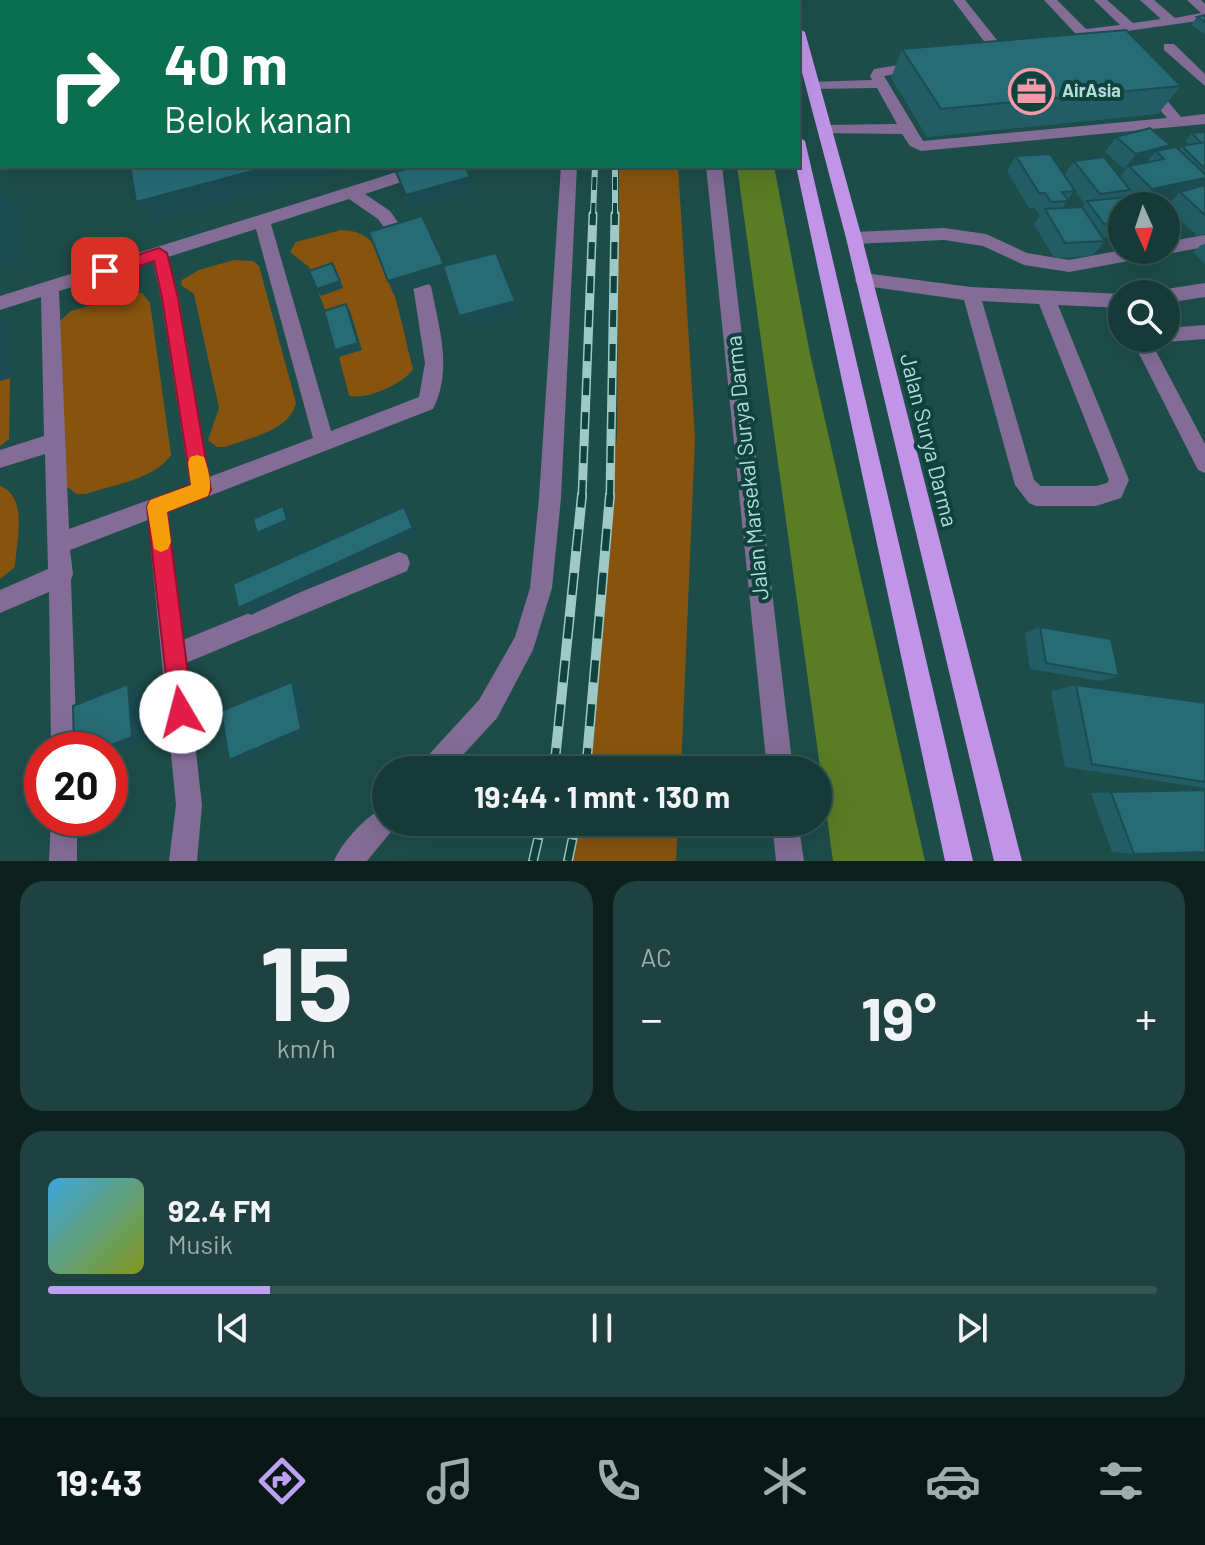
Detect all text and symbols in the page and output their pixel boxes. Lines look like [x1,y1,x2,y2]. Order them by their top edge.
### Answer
text: 40 m [164,29,288,96]
icon: right [32,32,136,136]
office icon: AirAsia [1007,67,1055,115]
place label: AirAsia [1062,79,1121,101]
text: Belok kanan [164,97,352,140]
north arrow [1108,192,1180,264]
map controls [1108,192,1180,352]
pin [71,237,139,305]
icon: arrive [83,249,127,293]
button: search [1108,280,1180,352]
street label: Jalan Marsekal Surya Darma [719,334,773,602]
street label: Jalan Surya Darma [896,351,964,529]
position arrow [139,670,223,754]
speed limit sign: 20 [24,732,128,836]
text: 19:44 · 1 mnt · 130 m [474,778,730,814]
text: 15 [260,917,353,1042]
text: AC [641,941,672,972]
text: 19° [861,981,937,1053]
text: − [641,991,663,1044]
text: + [1135,991,1157,1044]
text: km/h [277,1032,336,1063]
text: 92.4 FM [168,1192,271,1228]
text: Musik [168,1228,233,1259]
icon: previous [211,1306,255,1350]
icon: pause [580,1306,624,1350]
icon: next [950,1306,994,1350]
icon: directions [254,1453,310,1509]
icon: music [422,1453,478,1509]
icon: phone [590,1453,646,1509]
icon: climate [757,1453,813,1509]
icon: car [925,1453,981,1509]
icon: filters [1093,1453,1149,1509]
text: 19:43 [56,1460,142,1503]

